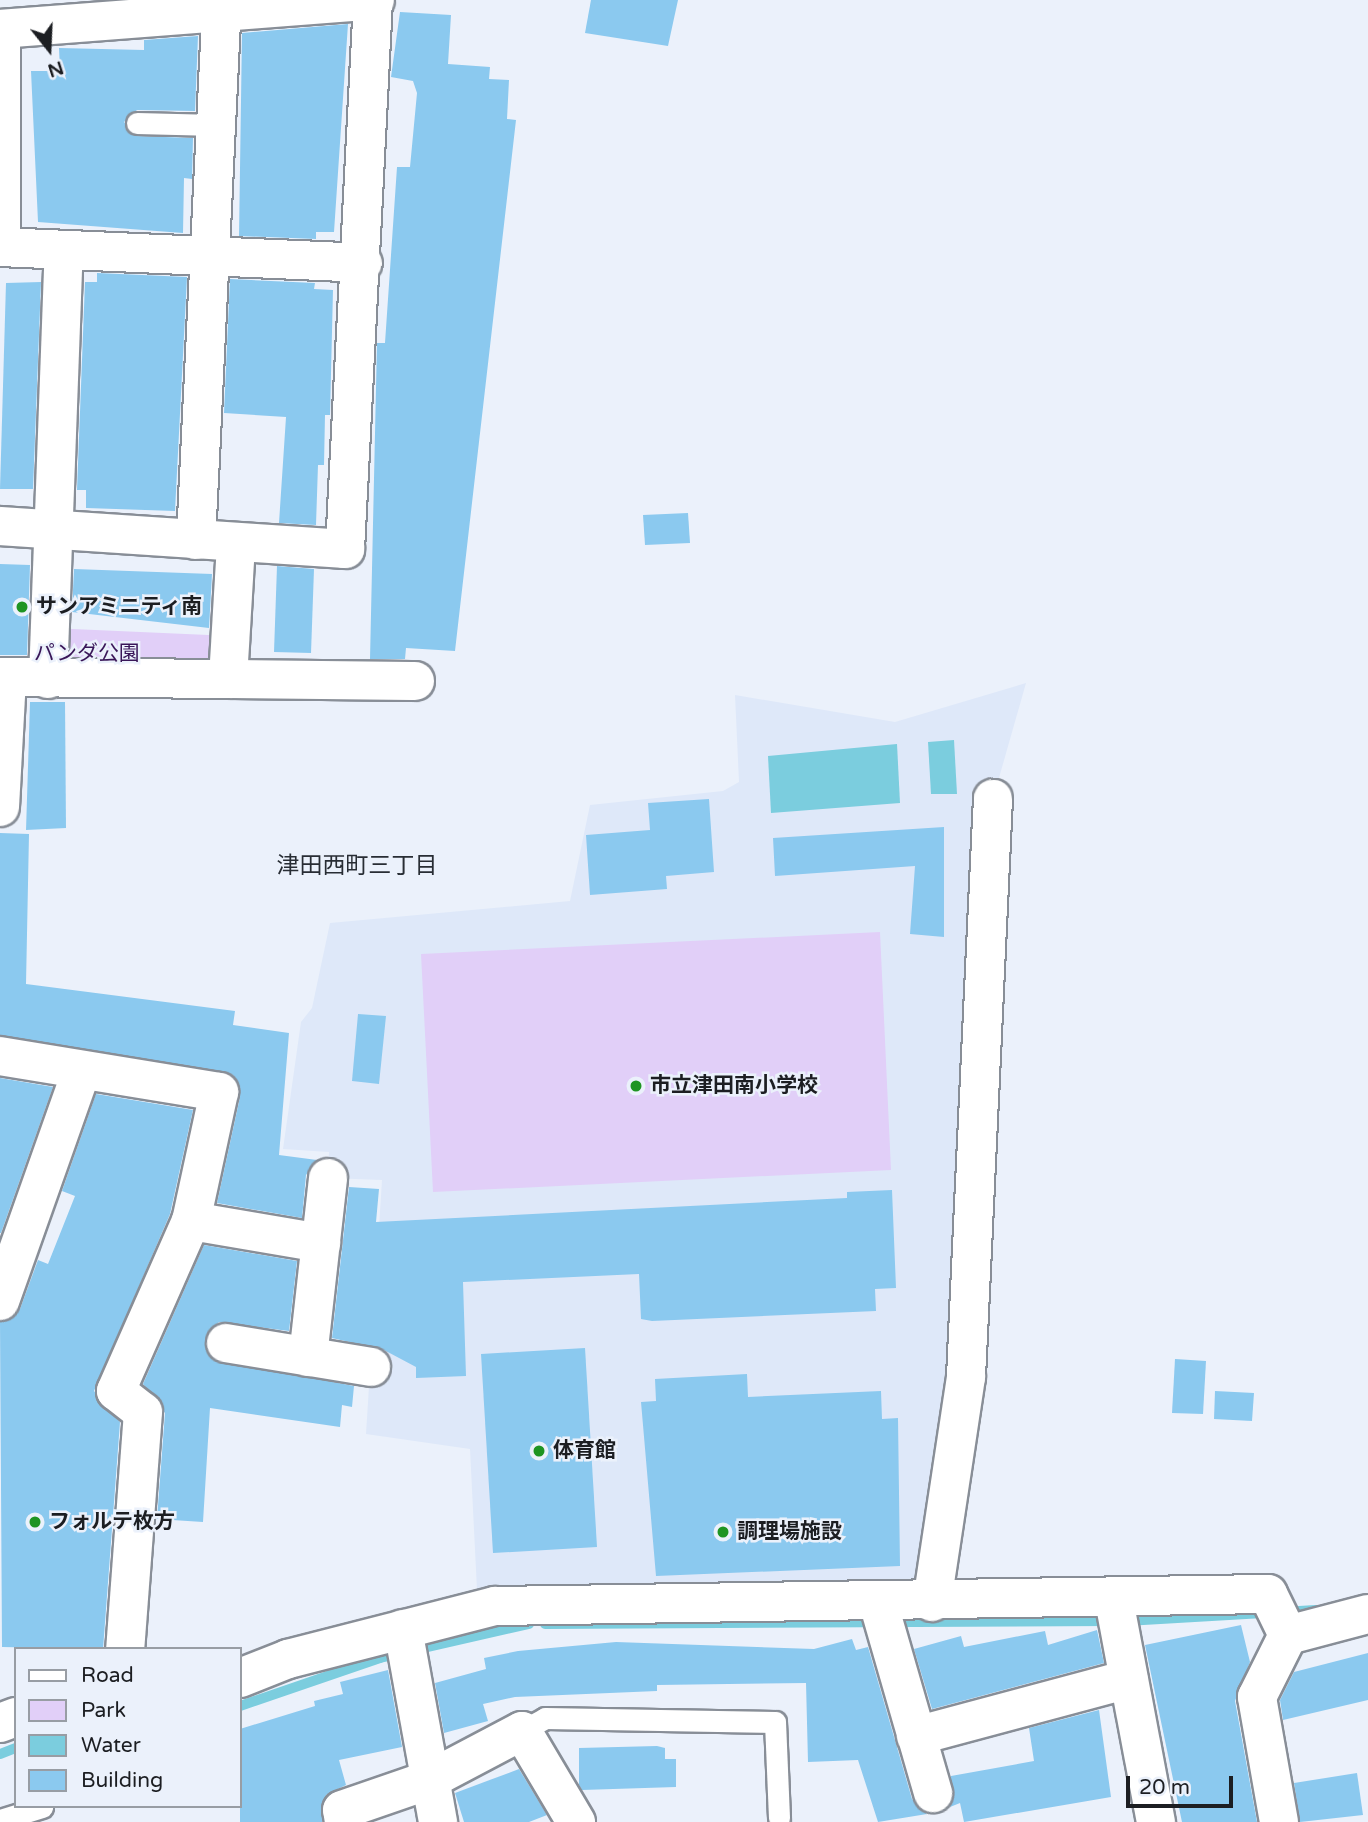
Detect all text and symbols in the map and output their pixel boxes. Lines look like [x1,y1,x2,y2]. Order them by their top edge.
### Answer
north arrow [14,14,84,84]
text: N [45,56,66,82]
place label: サンアミニティ南 [36,594,204,620]
marker: サンアミニティ南 [14,599,30,615]
park label: パンダ公園 [35,641,139,667]
district label: 津田西町三丁目 [277,852,437,880]
place label: 市立津田南小学校 [650,1073,818,1099]
marker: 市立津田南小学校 [628,1078,644,1094]
place label: 体育館 [553,1438,616,1464]
marker: 体育館 [531,1443,547,1459]
place label: フォルテ枚方 [49,1509,175,1535]
marker: フォルテ枚方 [27,1514,43,1530]
place label: 調理場施設 [737,1519,842,1545]
marker: 調理場施設 [715,1524,731,1540]
legend [14,1647,242,1808]
text: Road [81,1663,134,1688]
text: Park [81,1698,126,1723]
text: Water [81,1733,141,1758]
scale bar [1130,1762,1237,1806]
text: Building [81,1768,163,1793]
text: 20 m [1139,1775,1190,1800]

